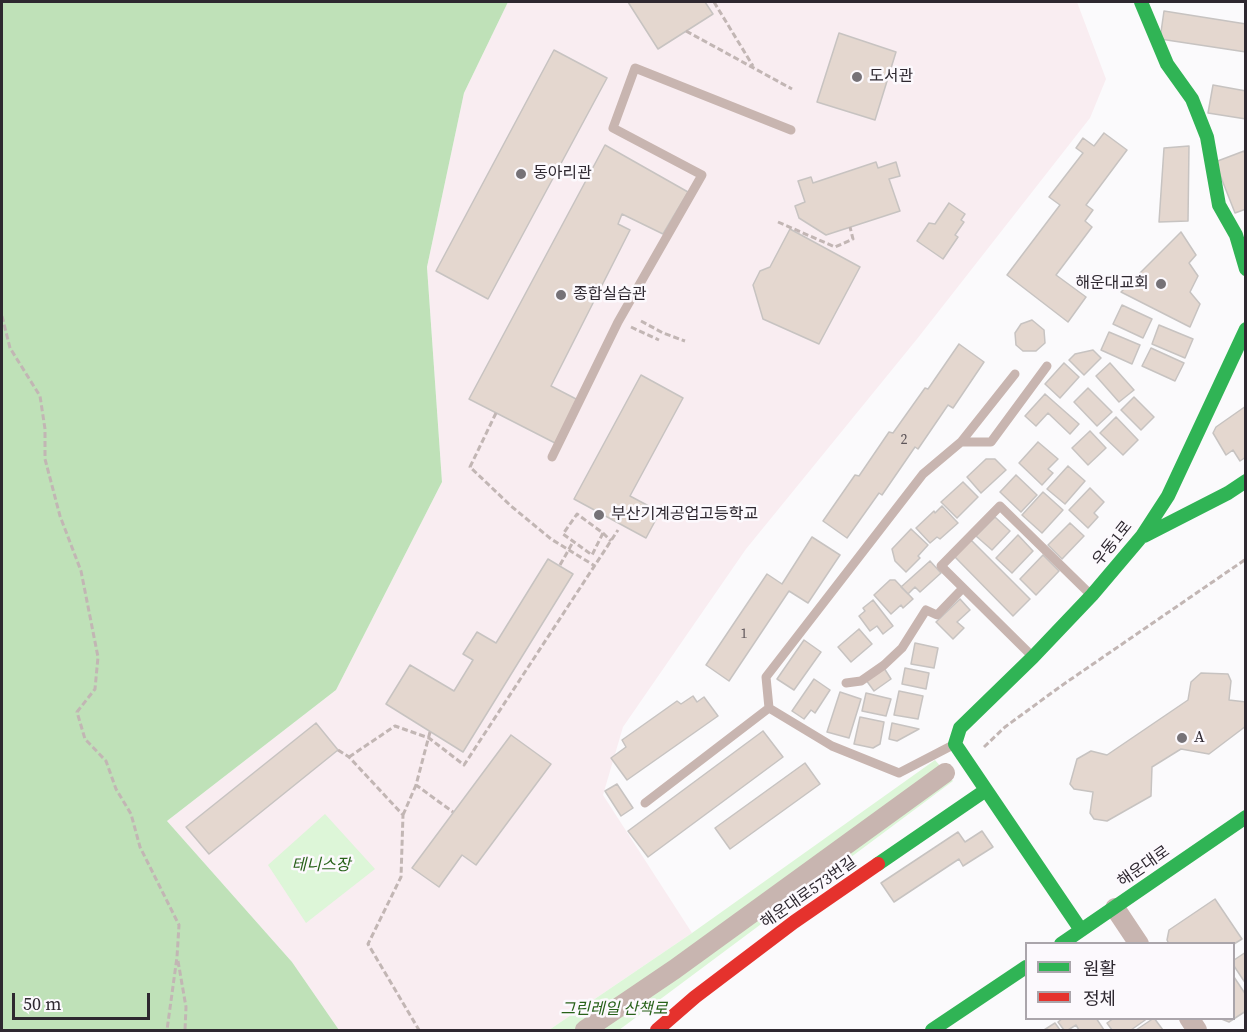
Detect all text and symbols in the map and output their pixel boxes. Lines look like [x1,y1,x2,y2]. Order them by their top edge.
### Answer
place label: 도서관 [869,67,913,87]
marker: 도서관 [850,70,864,84]
place label: 동아리관 [533,164,592,184]
marker: 동아리관 [514,167,528,181]
place label: 해운대교회 [1075,274,1149,294]
marker: 해운대교회 [1154,277,1168,291]
place label: 종합실습관 [573,285,647,305]
marker: 종합실습관 [554,288,568,302]
house number: 2 [901,432,907,448]
place label: 부산기계공업고등학교 [611,505,758,525]
marker: 부산기계공업고등학교 [592,508,606,522]
street label: 우동1로 [1089,518,1137,570]
house number: 1 [741,626,747,642]
place label: A [1194,728,1205,748]
marker: A [1175,731,1189,745]
street label: 해운대로 [1114,842,1174,892]
street label: 해운대로573번길 [757,853,861,933]
park label: 테니스장 [292,856,350,876]
legend [1025,942,1235,1020]
text: 원활 [1083,956,1116,981]
scale bar [15,981,153,1019]
text: 정체 [1083,986,1116,1011]
text: 50 m [23,991,61,1016]
park label: 그린레일 산책로 [561,1000,667,1020]

